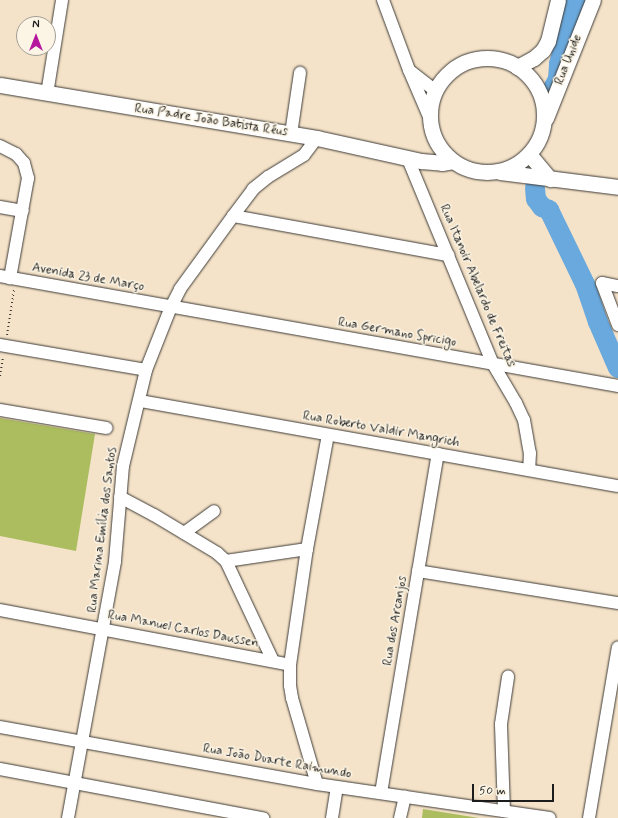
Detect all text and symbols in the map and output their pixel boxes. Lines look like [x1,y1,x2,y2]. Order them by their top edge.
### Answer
north arrow [16,16,56,56]
text: N [32,18,40,32]
street label: Rua Unide [552,32,586,88]
street label: Rua Padre João Batista Réus [134,101,288,141]
street label: Rua Itanoir Abelardo de Freitas [435,202,519,370]
street label: Avenida 23 de Março [31,261,145,295]
street label: Rua Germano Spricigo [336,315,458,351]
street label: Rua Roberto Valdir Mangrich [302,409,460,451]
street label: Rua Marina Emília dos Santos [85,445,121,615]
street label: Rua dos Arcanjos [380,572,412,670]
street label: Rua Manuel Carlos Daussen [109,608,257,652]
street label: Rua João Duarte Raimundo [201,741,353,783]
scale bar [474,776,556,802]
text: 50 m [479,783,506,799]

